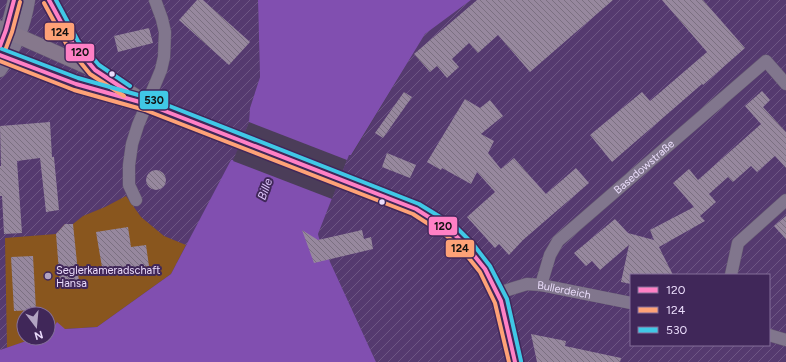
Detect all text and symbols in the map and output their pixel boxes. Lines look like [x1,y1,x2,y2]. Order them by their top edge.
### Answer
line badge: 124 [44,22,75,41]
text: 124 [51,26,69,39]
line badge: 120 [65,43,95,62]
text: 120 [71,46,89,59]
unlabelled marker [107,69,117,79]
line badge: 530 [139,90,169,110]
text: 530 [144,94,164,107]
street label: Basedowstraße [611,137,677,197]
water label: Bille [255,176,275,202]
unlabelled marker [377,197,387,207]
line badge: 120 [428,216,458,236]
text: 120 [434,220,452,233]
line badge: 124 [445,239,475,258]
text: 124 [451,242,469,255]
place label: Seglerkameradschaft Hansa [56,264,160,290]
marker: Seglerkameradschaft Hansa [43,271,53,281]
legend [630,274,770,346]
street label: Bullerdeich [537,279,592,302]
text: 120 [666,283,686,297]
text: 124 [666,303,686,317]
north arrow [16,306,56,346]
text: 530 [666,323,687,337]
text: N [33,328,45,343]

